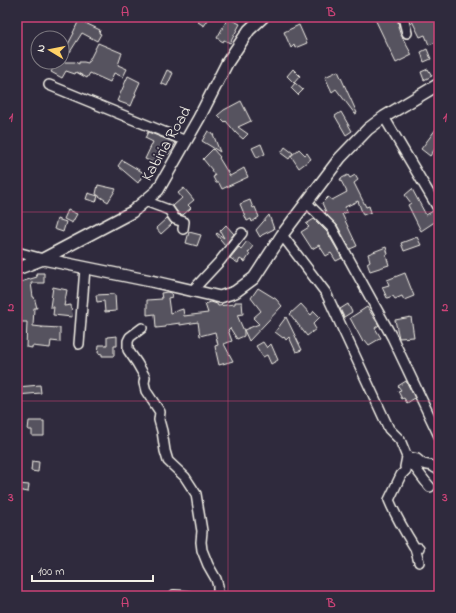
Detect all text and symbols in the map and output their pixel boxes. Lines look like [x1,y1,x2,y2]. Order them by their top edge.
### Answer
text: A [121,3,129,22]
text: B [326,3,336,22]
north arrow [30,30,70,70]
text: N [33,43,50,53]
street label: Kabiria Road [136,102,198,186]
text: 1 [9,108,14,127]
text: 1 [443,108,448,127]
text: 2 [7,298,15,317]
text: 2 [441,298,449,317]
text: 3 [7,488,14,507]
text: 3 [441,488,448,507]
scale bar [32,557,153,583]
text: 100 m [38,563,65,581]
text: A [121,594,129,613]
text: B [326,594,336,613]

